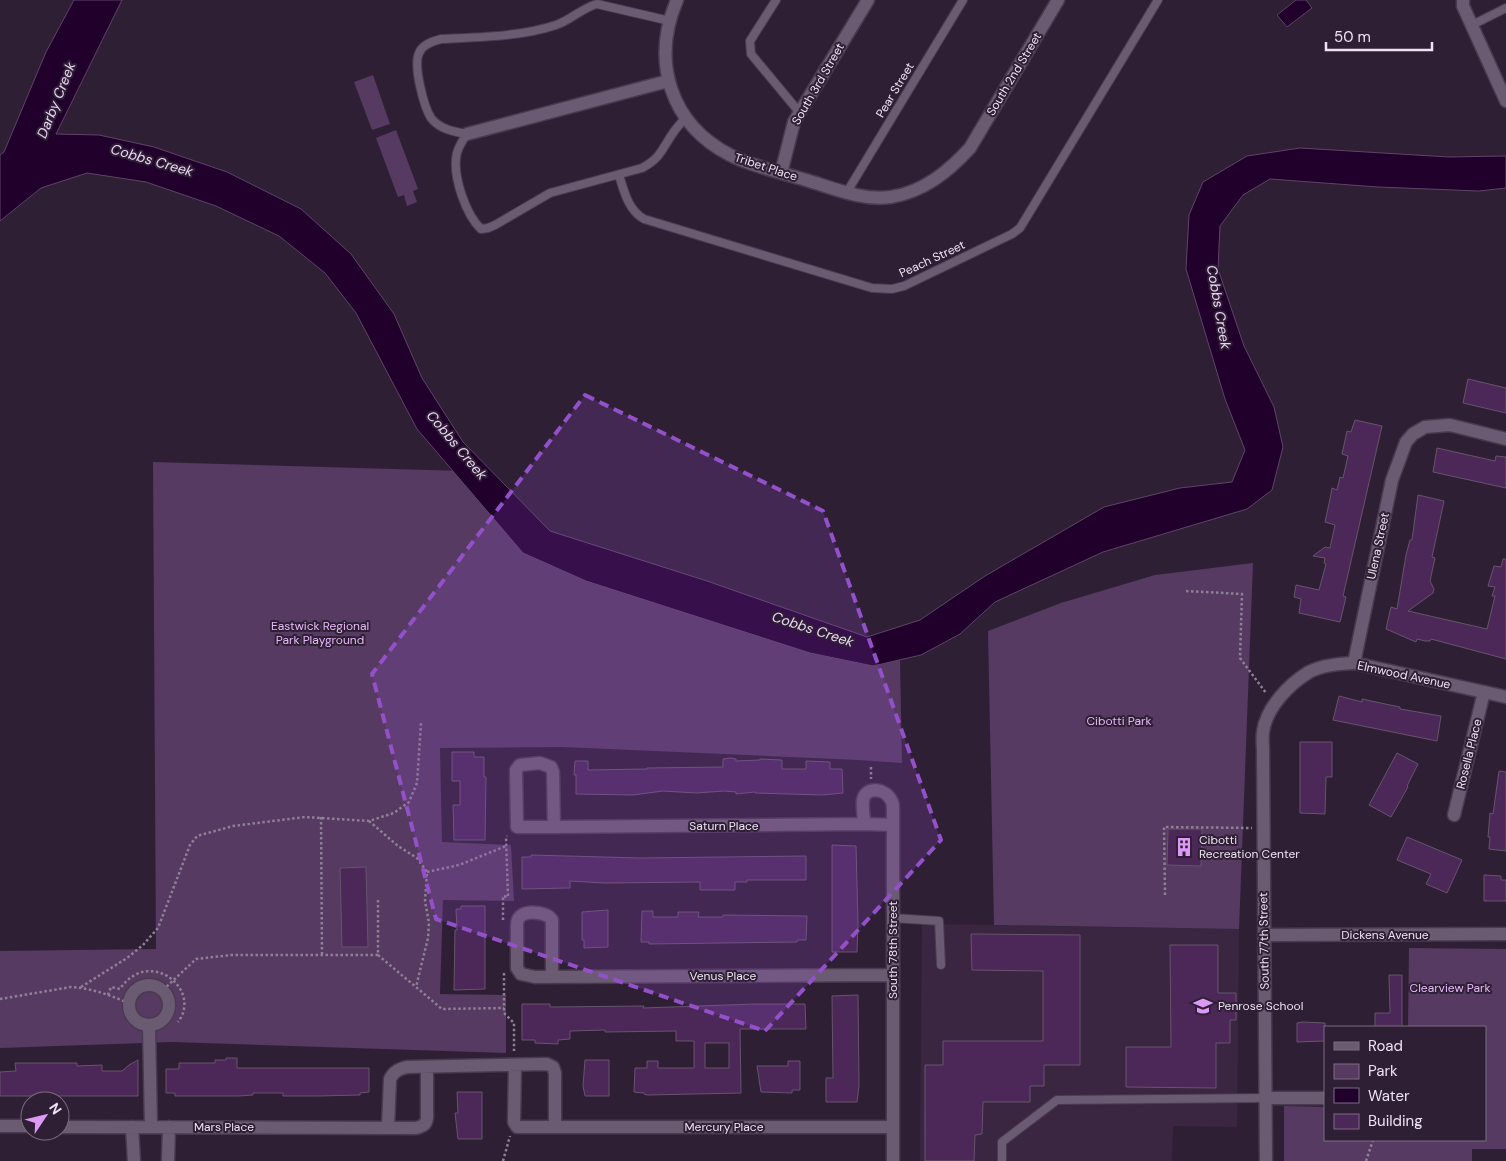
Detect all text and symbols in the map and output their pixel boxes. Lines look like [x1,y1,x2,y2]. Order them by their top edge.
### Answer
scale bar [1326,20,1432,52]
text: 50 m [1334,27,1371,47]
street label: South 2nd Street [983,29,1045,119]
street label: South 3rd Street [788,40,848,128]
water label: Darby Creek [33,58,80,141]
street label: Pear Street [872,59,918,121]
water label: Cobbs Creek [109,140,196,181]
street label: Tribet Place [733,149,800,185]
street label: Peach Street [896,237,968,281]
water label: Cobbs Creek [1203,264,1235,351]
water label: Cobbs Creek [423,407,492,484]
street label: Ulena Street [1363,511,1393,581]
water label: Cobbs Creek [770,607,857,651]
park label: Eastwick Regional Park Playground [271,618,369,648]
street label: Elmwood Avenue [1356,657,1452,693]
park label: Cibotti Park [1086,713,1152,729]
street label: Rosella Place [1453,717,1485,791]
street label: Saturn Place [689,818,759,834]
place label: Cibotti Recreation Center [1199,832,1300,862]
building icon: Cibotti Recreation Center [1173,836,1195,858]
street label: South 77th Street [1255,892,1273,990]
street label: South 78th Street [885,901,901,999]
street label: Dickens Avenue [1341,927,1429,943]
street label: Venus Place [690,968,757,984]
park label: Clearview Park [1410,980,1490,996]
school or university icon: Penrose School [1192,995,1214,1017]
place label: Penrose School [1218,998,1303,1014]
legend [1324,1026,1486,1141]
text: Road [1368,1036,1403,1056]
text: Park [1368,1061,1398,1081]
text: Water [1368,1086,1410,1106]
north arrow [20,1091,70,1141]
text: N [45,1099,66,1118]
text: Building [1368,1111,1423,1131]
street label: Mars Place [194,1119,254,1135]
street label: Mercury Place [684,1119,764,1135]

